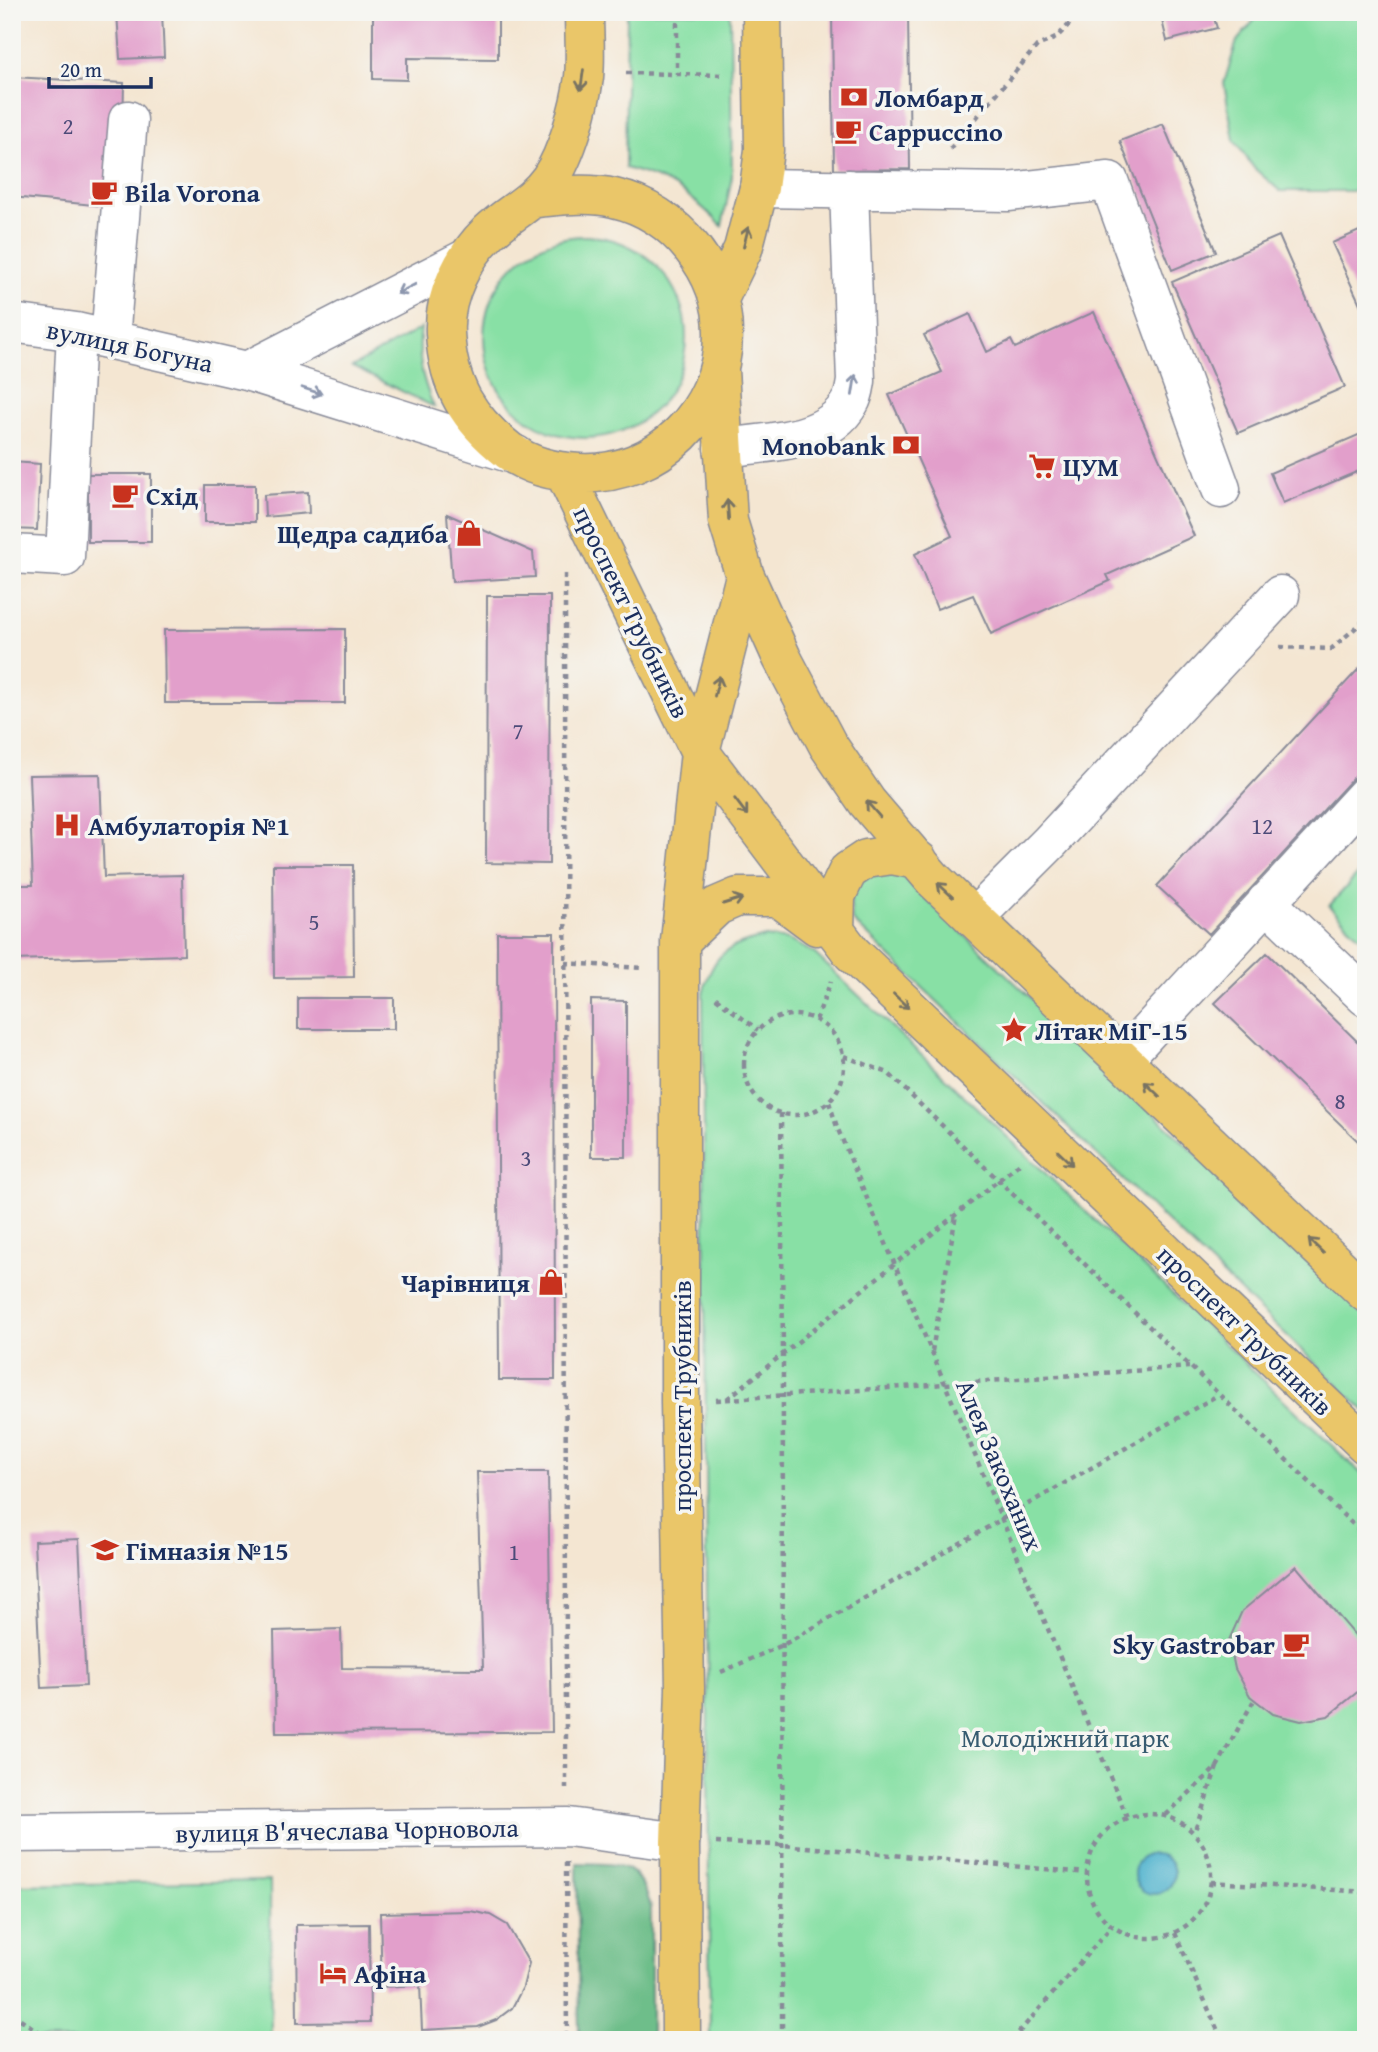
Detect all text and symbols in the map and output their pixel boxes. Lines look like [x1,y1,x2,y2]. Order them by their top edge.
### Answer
scale bar [49,46,150,90]
text: 20 m [60,54,102,85]
one-way arrow [575,68,588,91]
place label: Ломбард [875,78,984,117]
bank icon: Ломбард [839,82,869,112]
house number: 2 [62,109,74,142]
place label: Cappuccino [869,112,1003,151]
cafe icon: Cappuccino [833,116,863,146]
place label: Bila Vorona [125,173,261,212]
cafe icon: Bila Vorona [89,177,119,207]
one-way arrow [740,226,753,249]
one-way arrow [396,283,417,297]
street label: вулиця Богуна [43,309,217,383]
one-way arrow [848,374,861,397]
one-way arrow [301,386,323,398]
place label: Monobank [762,426,885,465]
bank icon: Monobank [891,430,921,460]
place label: ЦУМ [1063,447,1119,486]
supermarket icon: ЦУМ [1027,451,1057,481]
place label: Схід [146,476,198,515]
cafe icon: Схід [110,480,140,510]
street label: проспект Трубників [564,499,700,725]
one-way arrow [721,499,734,522]
place label: Щедра садиба [277,514,449,553]
shop icon: Щедра садиба [454,518,484,548]
one-way arrow [711,675,724,698]
house number: 7 [512,714,524,747]
one-way arrow [734,797,749,816]
one-way arrow [865,800,881,818]
place label: Амбулаторія №1 [88,806,290,845]
house number: 12 [1251,809,1273,842]
hospital icon: Амбулаторія №1 [52,810,82,840]
one-way arrow [937,882,954,899]
one-way arrow [721,893,743,906]
house number: 5 [308,905,320,938]
one-way arrow [892,992,909,1009]
place label: Літак МіГ-15 [1035,1011,1188,1050]
place icon: Літак МіГ-15 [999,1015,1029,1045]
one-way arrow [1144,1080,1161,1097]
house number: 8 [1334,1084,1346,1117]
house number: 3 [520,1141,532,1174]
one-way arrow [1057,1149,1074,1166]
street label: проспект Трубників [1148,1236,1342,1424]
one-way arrow [1308,1237,1325,1254]
place label: Чарівниця [401,1263,530,1302]
shop icon: Чарівниця [536,1267,566,1297]
street label: проспект Трубників [662,1280,701,1512]
street label: Алея Закоханих [946,1373,1054,1558]
place label: Гімназія №15 [126,1531,289,1570]
school or university icon: Гімназія №15 [90,1535,120,1565]
house number: 1 [508,1535,520,1568]
place label: Sky Gastrobar [1113,1625,1275,1664]
cafe icon: Sky Gastrobar [1281,1629,1311,1659]
park label: Молодіжний парк [961,1718,1169,1757]
street label: вулиця В'ячеслава Чорновола [175,1807,520,1852]
place label: Афіна [354,1954,427,1993]
hotel icon: Афіна [318,1958,348,1988]

